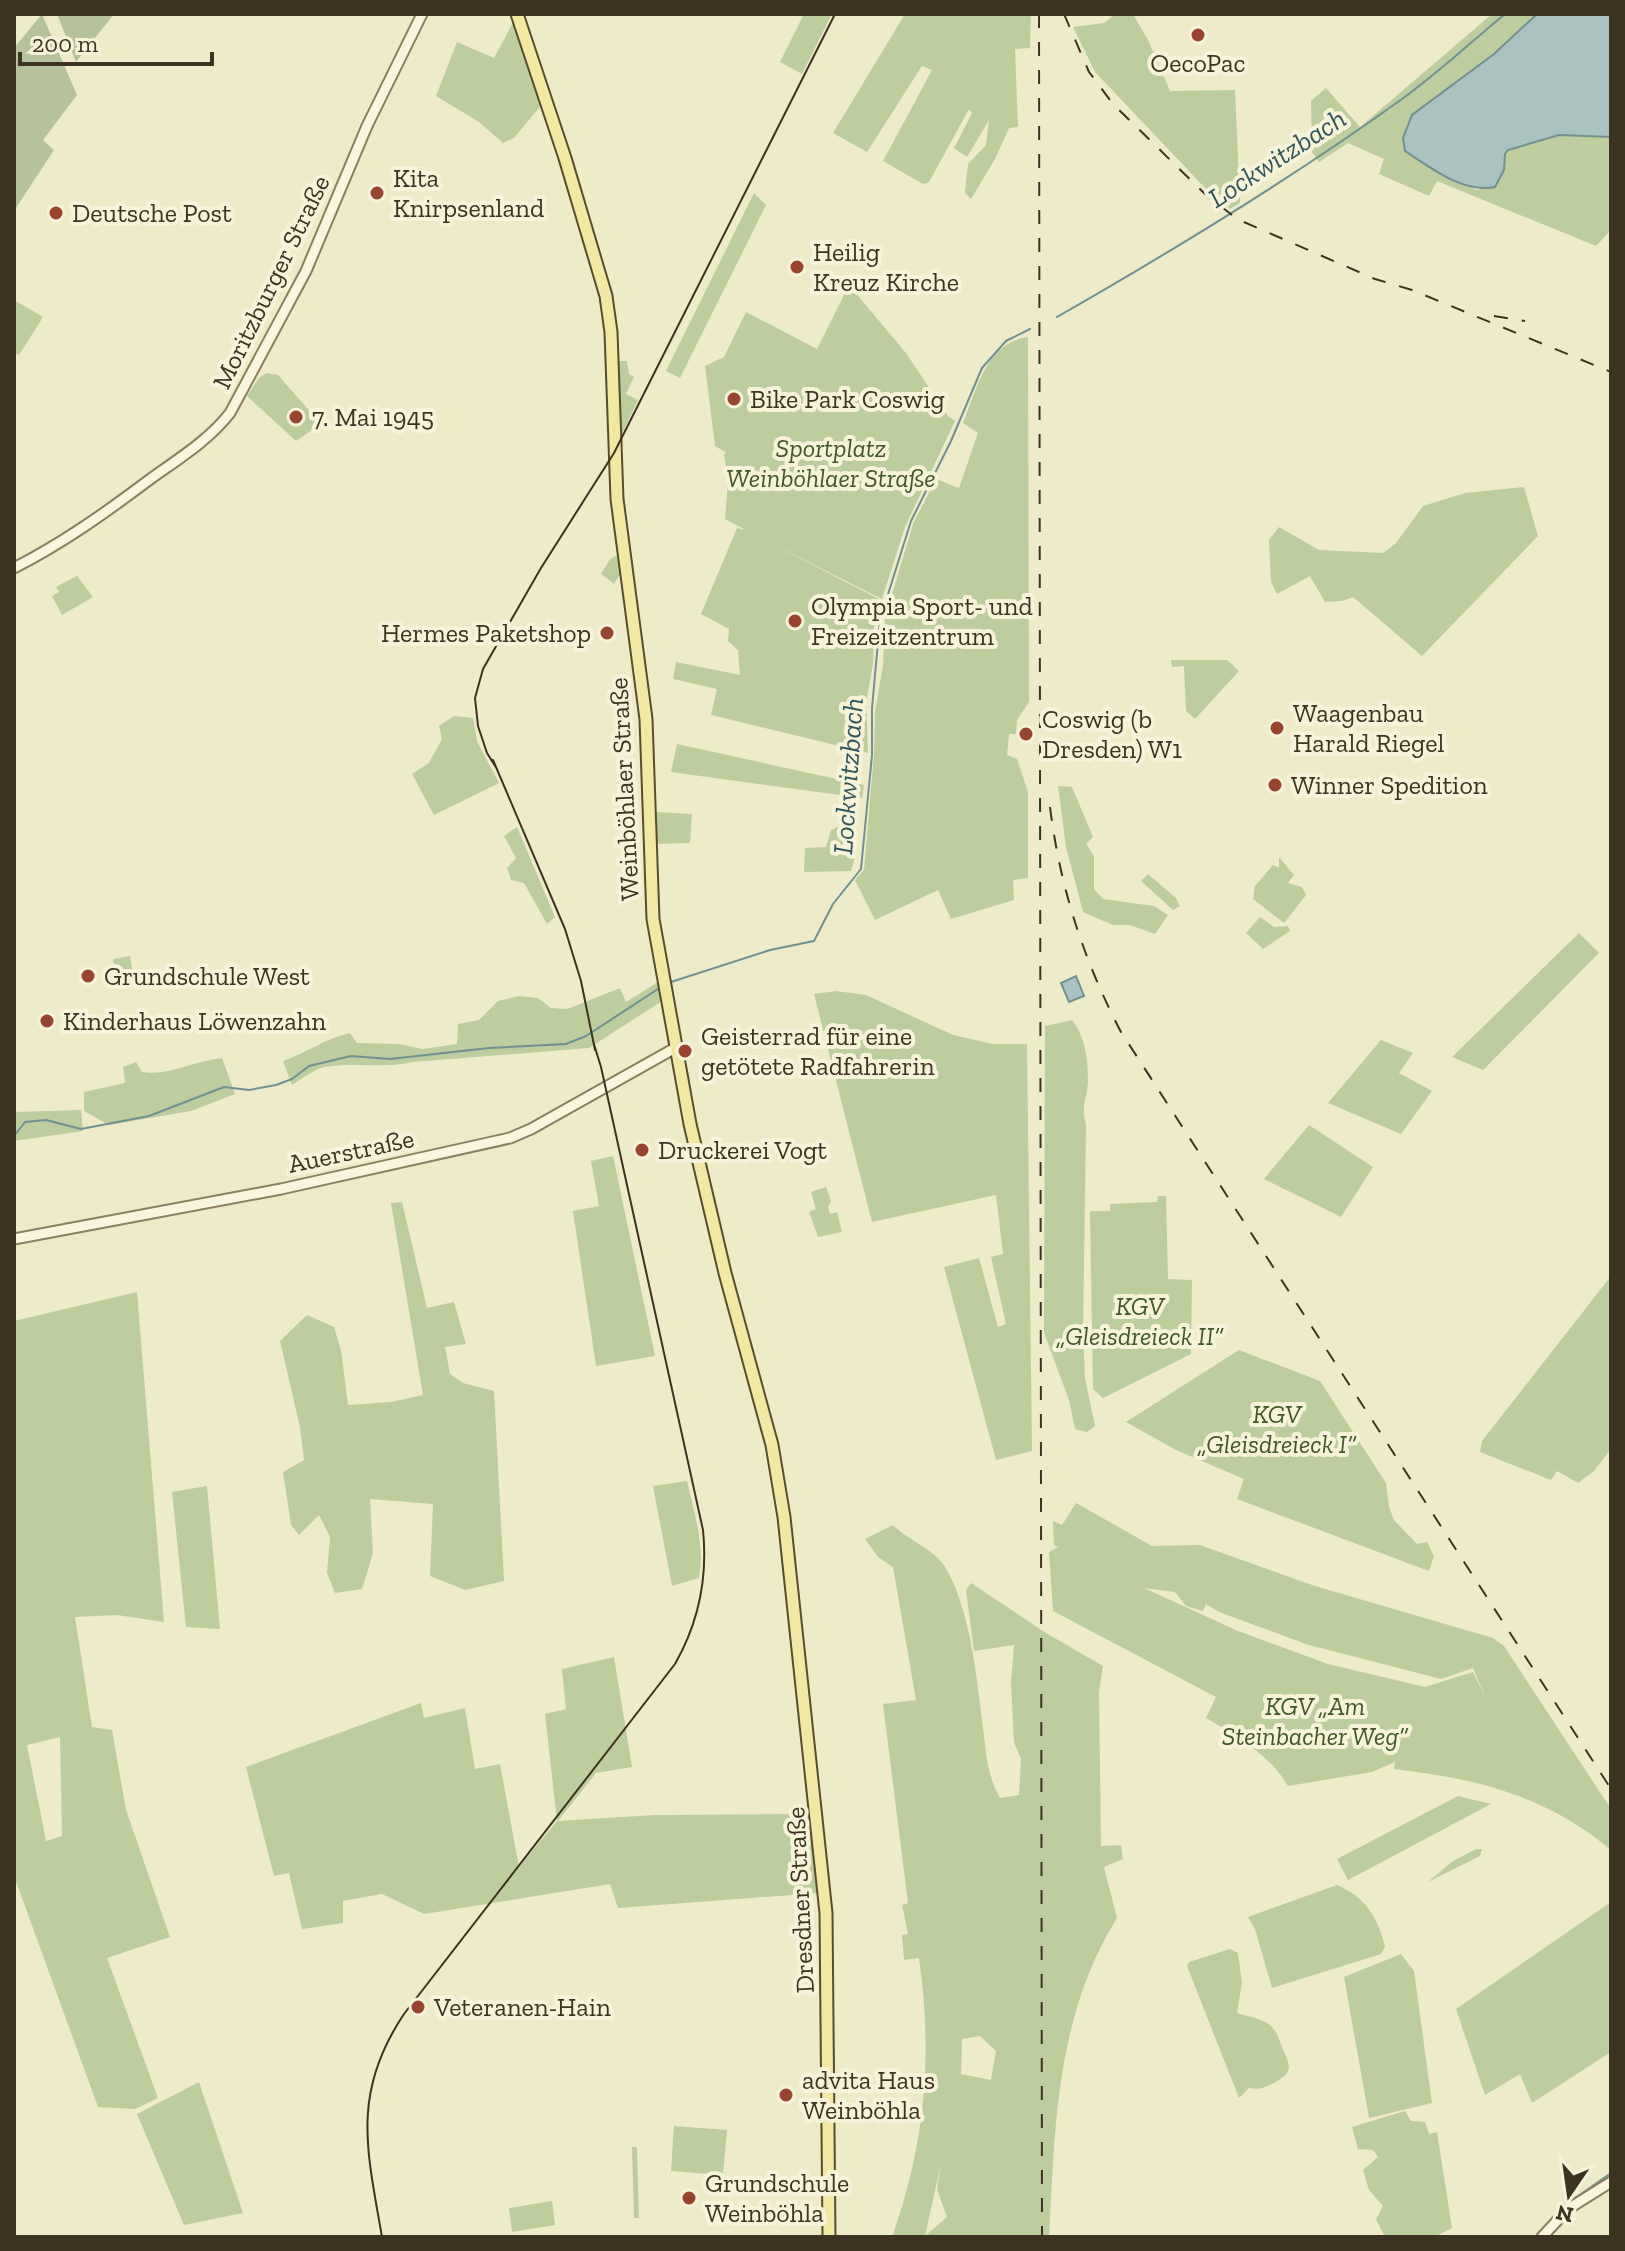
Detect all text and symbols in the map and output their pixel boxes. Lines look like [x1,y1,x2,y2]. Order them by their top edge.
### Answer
scale bar [20,16,212,66]
marker: OecoPac [1189,26,1207,44]
text: 200 m [32,29,98,58]
place label: OecoPac [1150,47,1246,79]
water label: Lockwitzbach [1202,101,1352,215]
place label: Kita Knirpsenland [393,162,544,224]
street label: Moritzburger Straße [205,170,337,394]
marker: Kita Knirpsenland [368,184,386,202]
place label: Deutsche Post [72,197,232,229]
marker: Deutsche Post [47,204,65,222]
place label: Heilig Kreuz Kirche [813,236,959,298]
marker: Heilig Kreuz Kirche [788,258,806,276]
place label: Bike Park Coswig [750,383,945,415]
marker: Bike Park Coswig [725,390,743,408]
place label: 7. Mai 1945 [312,401,434,433]
marker: 7. Mai 1945 [287,408,305,426]
park label: Sportplatz Weinböhlaer Straße [726,432,936,494]
place label: Olympia Sport- und Freizeitzentrum [811,590,1033,652]
marker: Olympia Sport- und Freizeitzentrum [786,612,804,630]
place label: Hermes Paketshop [381,617,591,649]
marker: Hermes Paketshop [598,624,616,642]
street label: Weinböhlaer Straße [602,677,646,901]
water label: Lockwitzbach [826,697,870,855]
place label: Waagenbau Harald Riegel [1293,697,1445,759]
place label: Coswig (b Dresden) W1 [1042,703,1182,765]
marker: Waagenbau Harald Riegel [1268,719,1286,737]
marker: Coswig (b Dresden) W1 [1017,725,1035,743]
place label: Winner Spedition [1291,769,1488,801]
marker: Winner Spedition [1266,776,1284,794]
place label: Grundschule West [104,960,310,992]
marker: Grundschule West [79,967,97,985]
place label: Kinderhaus Löwenzahn [63,1005,326,1037]
marker: Kinderhaus Löwenzahn [38,1012,56,1030]
place label: Geisterrad für eine getötete Radfahrerin [701,1020,935,1082]
marker: Geisterrad für eine getötete Radfahrerin [676,1042,694,1060]
street label: Auerstraße [285,1122,417,1180]
place label: Druckerei Vogt [658,1134,827,1166]
marker: Druckerei Vogt [633,1141,651,1159]
park label: KGV „Gleisdreieck II“ [1056,1290,1224,1352]
park label: KGV „Gleisdreieck I“ [1197,1398,1357,1460]
park label: KGV „Am Steinbacher Weg“ [1222,1690,1409,1752]
street label: Dresdner Straße [779,1806,821,1994]
place label: Veteranen-Hain [433,1991,611,2023]
marker: Veteranen-Hain [409,1998,427,2016]
place label: advita Haus Weinböhla [802,2064,935,2126]
marker: advita Haus Weinböhla [777,2086,795,2104]
north arrow [1529,2155,1609,2235]
place label: Grundschule Weinböhla [705,2167,849,2229]
marker: Grundschule Weinböhla [680,2189,698,2207]
text: N [1553,2199,1576,2229]

